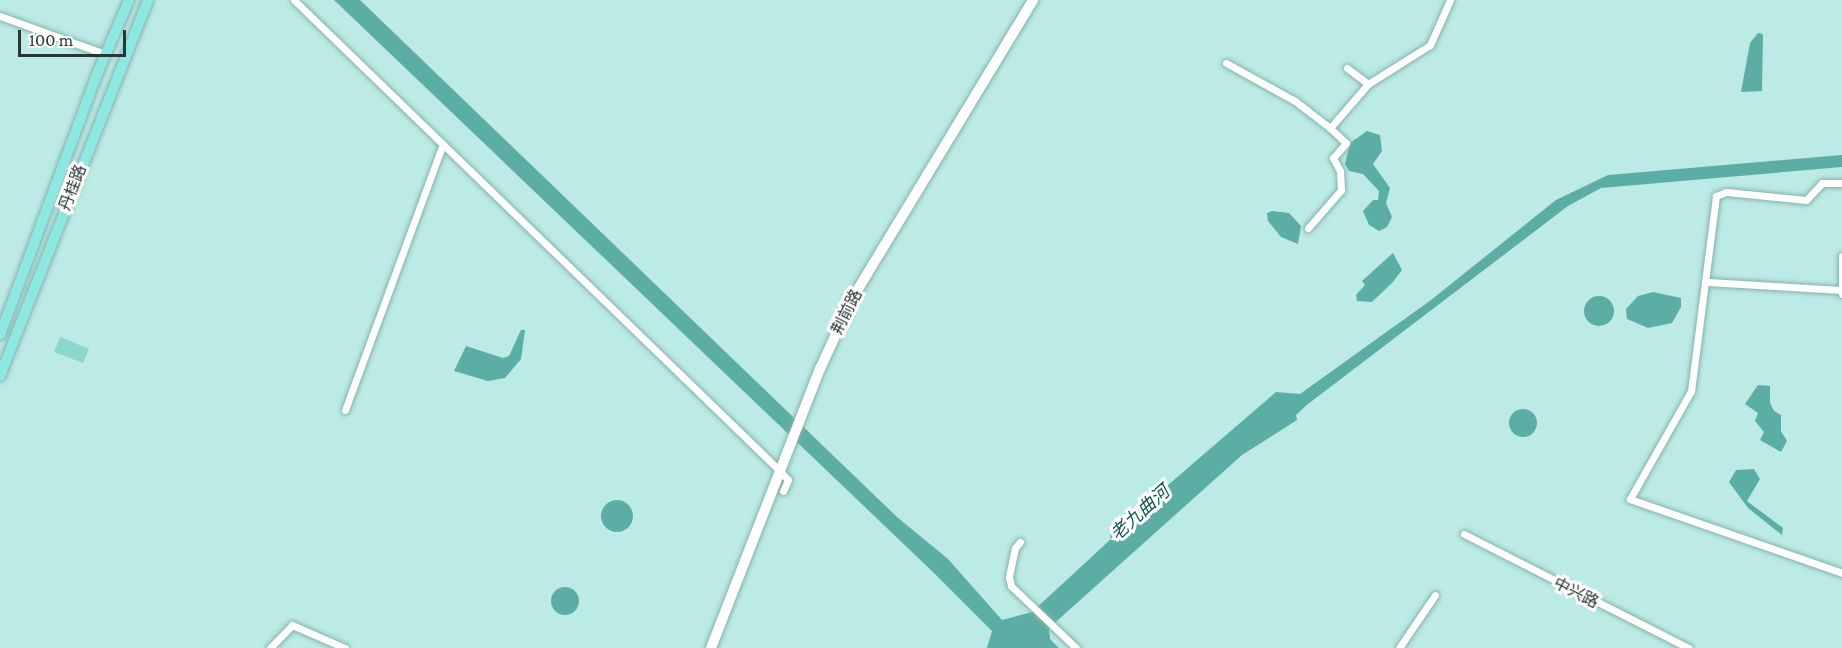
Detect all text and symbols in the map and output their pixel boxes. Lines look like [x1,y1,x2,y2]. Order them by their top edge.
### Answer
scale bar [21,18,129,56]
text: 100 m [29,30,73,50]
street label: 丹桂路 [55,162,91,214]
street label: 荆前路 [828,286,866,338]
water label: 老九曲河 [1106,481,1174,545]
street label: 中兴路 [1550,574,1602,612]

